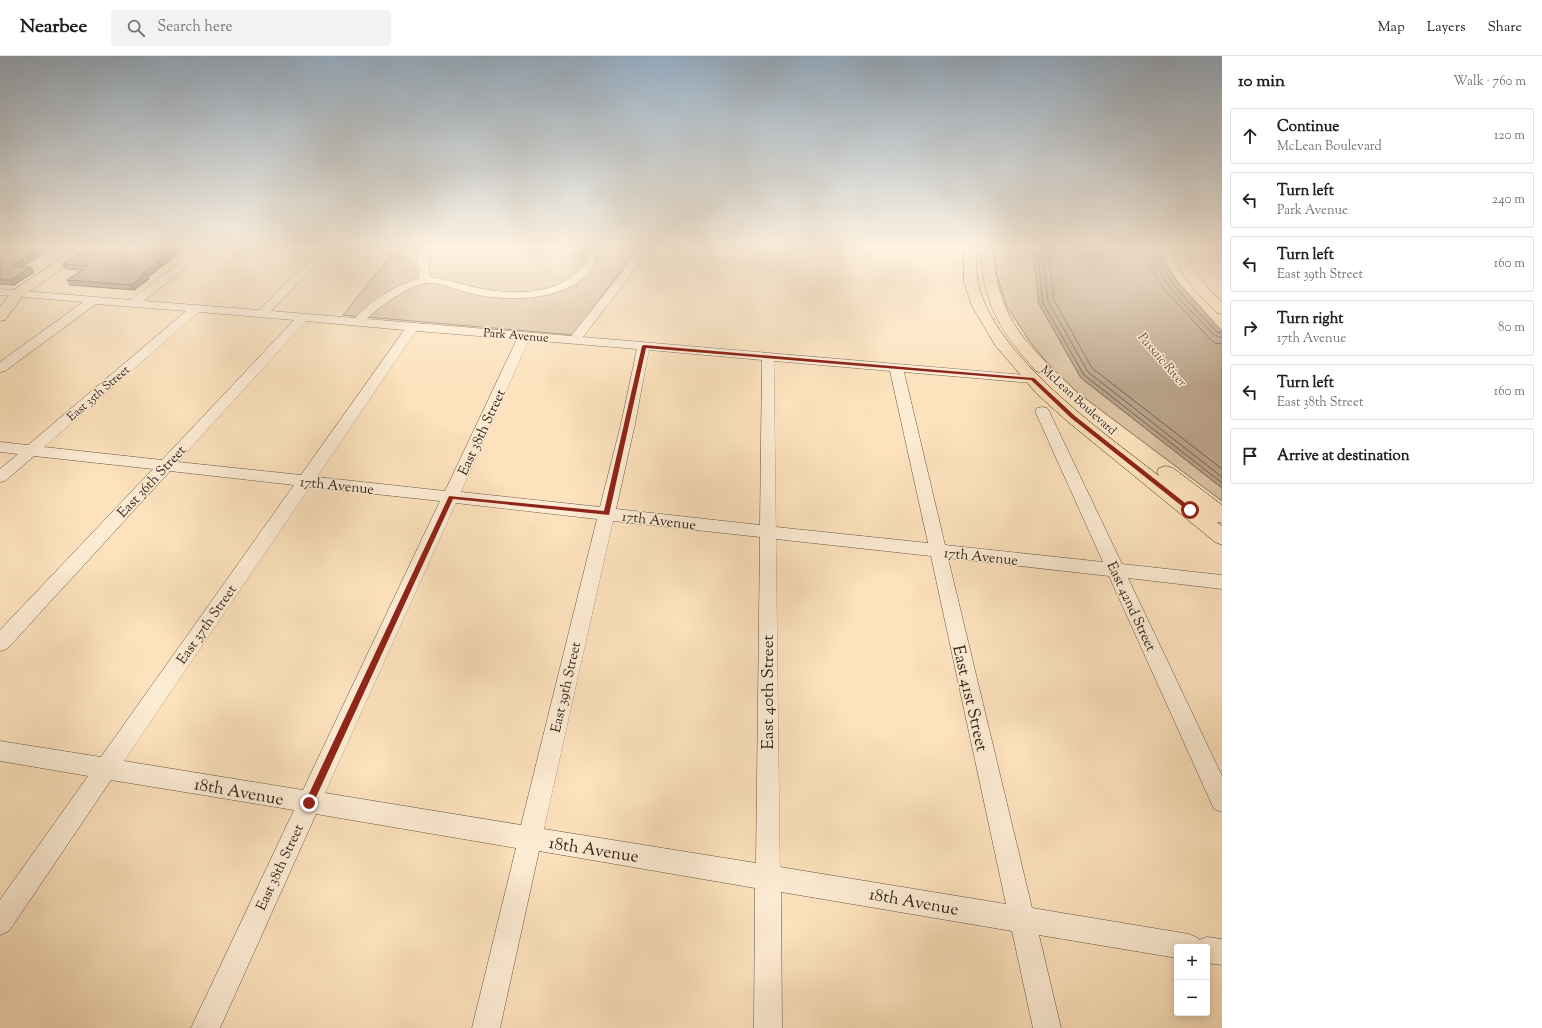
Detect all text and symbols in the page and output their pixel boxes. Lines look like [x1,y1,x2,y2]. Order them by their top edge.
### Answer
search box [111,10,391,46]
text: Nearbee [20,14,87,41]
icon: search [125,17,147,39]
text: Search here [157,17,233,38]
text: Map [1378,18,1405,38]
text: Layers [1427,18,1465,38]
text: Share [1487,18,1522,38]
text: 10 min [1238,70,1285,94]
text: Walk · 760 m [1453,73,1526,91]
text: Continue [1277,117,1339,138]
icon: ahead [1239,125,1261,147]
text: 120 m [1494,127,1525,145]
text: McLean Boulevard [1277,138,1382,156]
text: Turn left [1277,181,1334,202]
icon: left [1239,189,1261,211]
text: 240 m [1492,191,1525,209]
text: Park Avenue [1277,202,1348,220]
text: Turn left [1277,245,1334,266]
icon: left [1239,253,1261,275]
text: 160 m [1494,255,1525,273]
text: East 39th Street [1277,266,1363,284]
text: Turn right [1277,309,1343,330]
icon: right [1239,317,1261,339]
text: 80 m [1498,319,1525,337]
street label: Park Avenue [482,324,550,348]
water label: Passaic River [1133,329,1190,392]
text: 17th Avenue [1277,330,1346,348]
street label: East 35th Street [63,361,134,426]
street label: McLean Boulevard [1036,362,1121,440]
text: Turn left [1277,373,1334,394]
icon: left [1239,381,1261,403]
text: 160 m [1494,383,1525,401]
street label: East 38th Street [454,386,512,479]
text: East 38th Street [1277,394,1363,412]
street label: East 36th Street [114,441,192,523]
icon: arrive [1239,445,1261,467]
text: Arrive at destination [1277,446,1410,467]
street label: 17th Avenue [299,473,375,501]
route start [1181,501,1199,519]
street label: 17th Avenue [621,508,697,536]
street label: 17th Avenue [943,544,1019,572]
street label: East 42nd Street [1101,559,1160,655]
street label: East 37th Street [173,581,243,669]
street label: East 40th Street [757,634,781,749]
street label: East 39th Street [547,640,587,735]
street label: East 41st Street [945,643,993,754]
street label: 18th Avenue [192,773,285,813]
route end [300,794,318,812]
street label: East 38th Street [252,821,310,914]
street label: 18th Avenue [547,832,640,870]
street label: 18th Avenue [867,883,960,923]
map controls [1174,944,1210,1016]
button: + [1174,944,1210,980]
button: − [1174,980,1210,1016]

